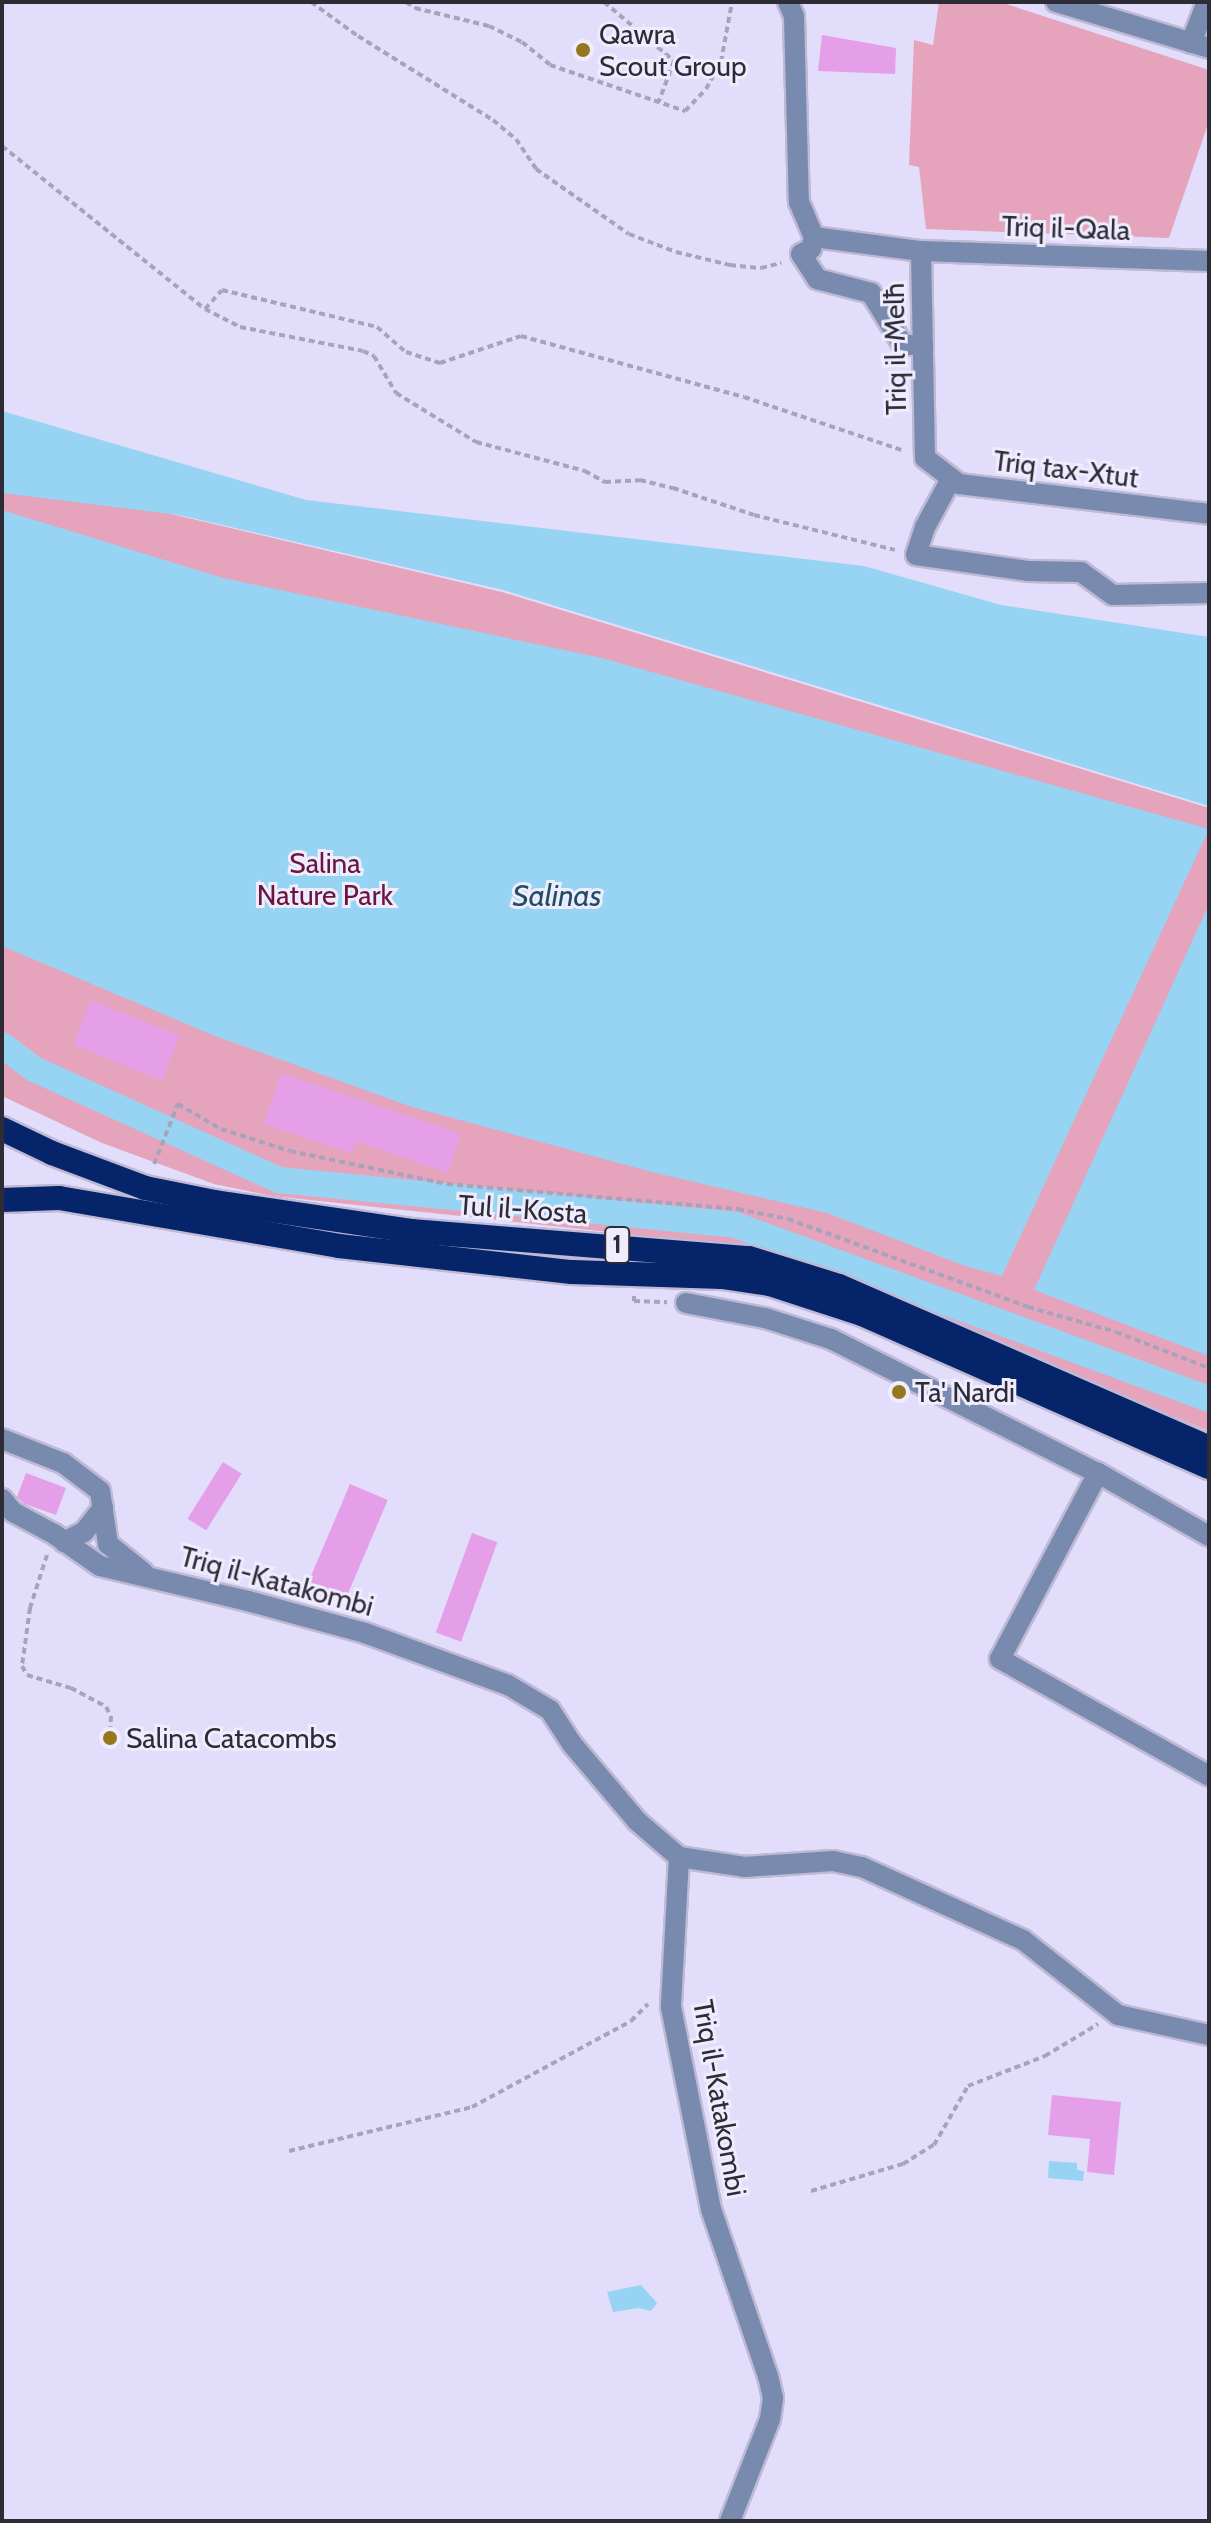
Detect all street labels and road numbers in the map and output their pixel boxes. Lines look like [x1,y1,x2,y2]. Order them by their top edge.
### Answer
street label: Triq il-Qala [1001,209,1131,247]
street label: Triq il-Melħ [877,283,913,415]
street label: Triq tax-Xtut [992,443,1140,495]
street label: Tul il-Kosta [457,1188,589,1230]
road number: 1 [603,1223,631,1267]
street label: Triq il-Katakombi [177,1539,377,1623]
street label: Triq il-Katakombi [686,1997,754,2199]

